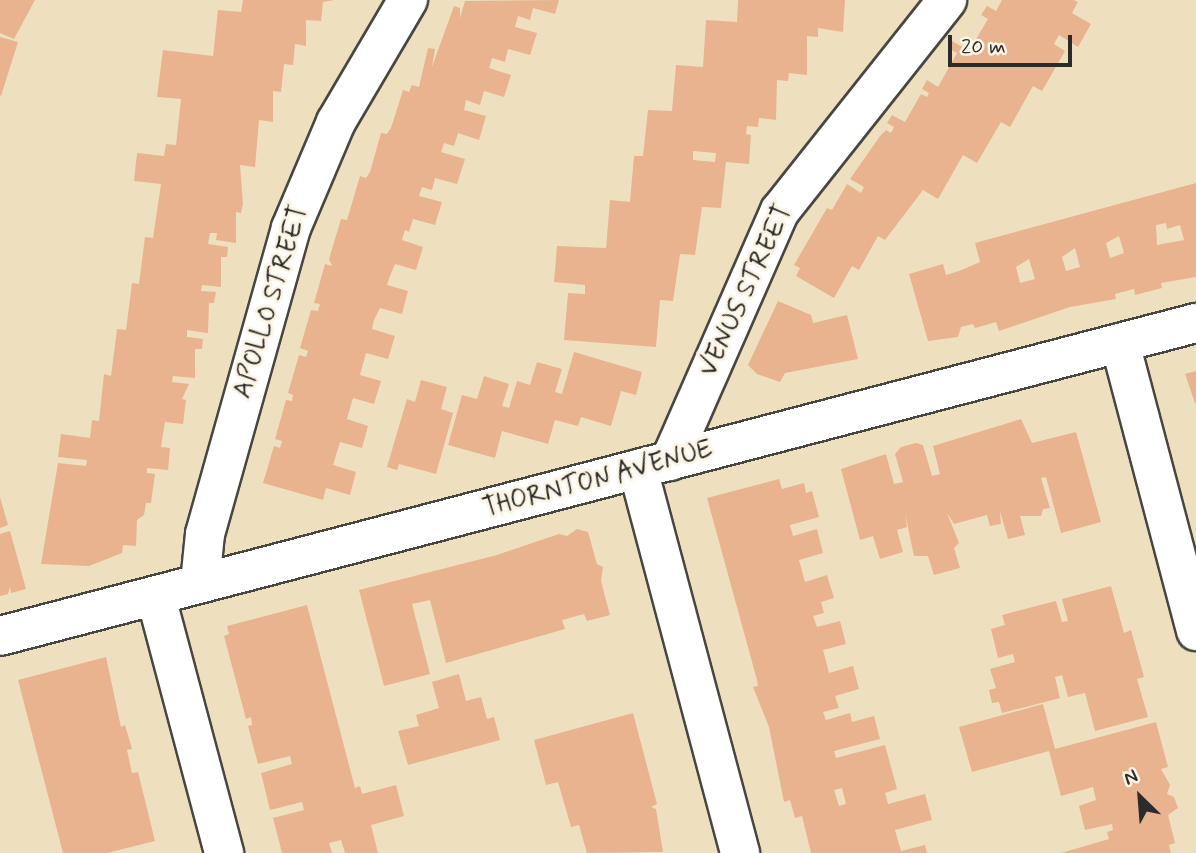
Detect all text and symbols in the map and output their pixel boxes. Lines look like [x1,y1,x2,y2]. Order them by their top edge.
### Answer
scale bar [951,21,1075,65]
text: 20 m [961,33,1006,61]
street label: VENUS STREET [694,200,800,382]
street label: APOLLO STREET [228,202,316,402]
street label: THORNTON AVENUE [478,434,718,526]
north arrow [1105,762,1175,832]
text: N [1120,764,1142,792]

